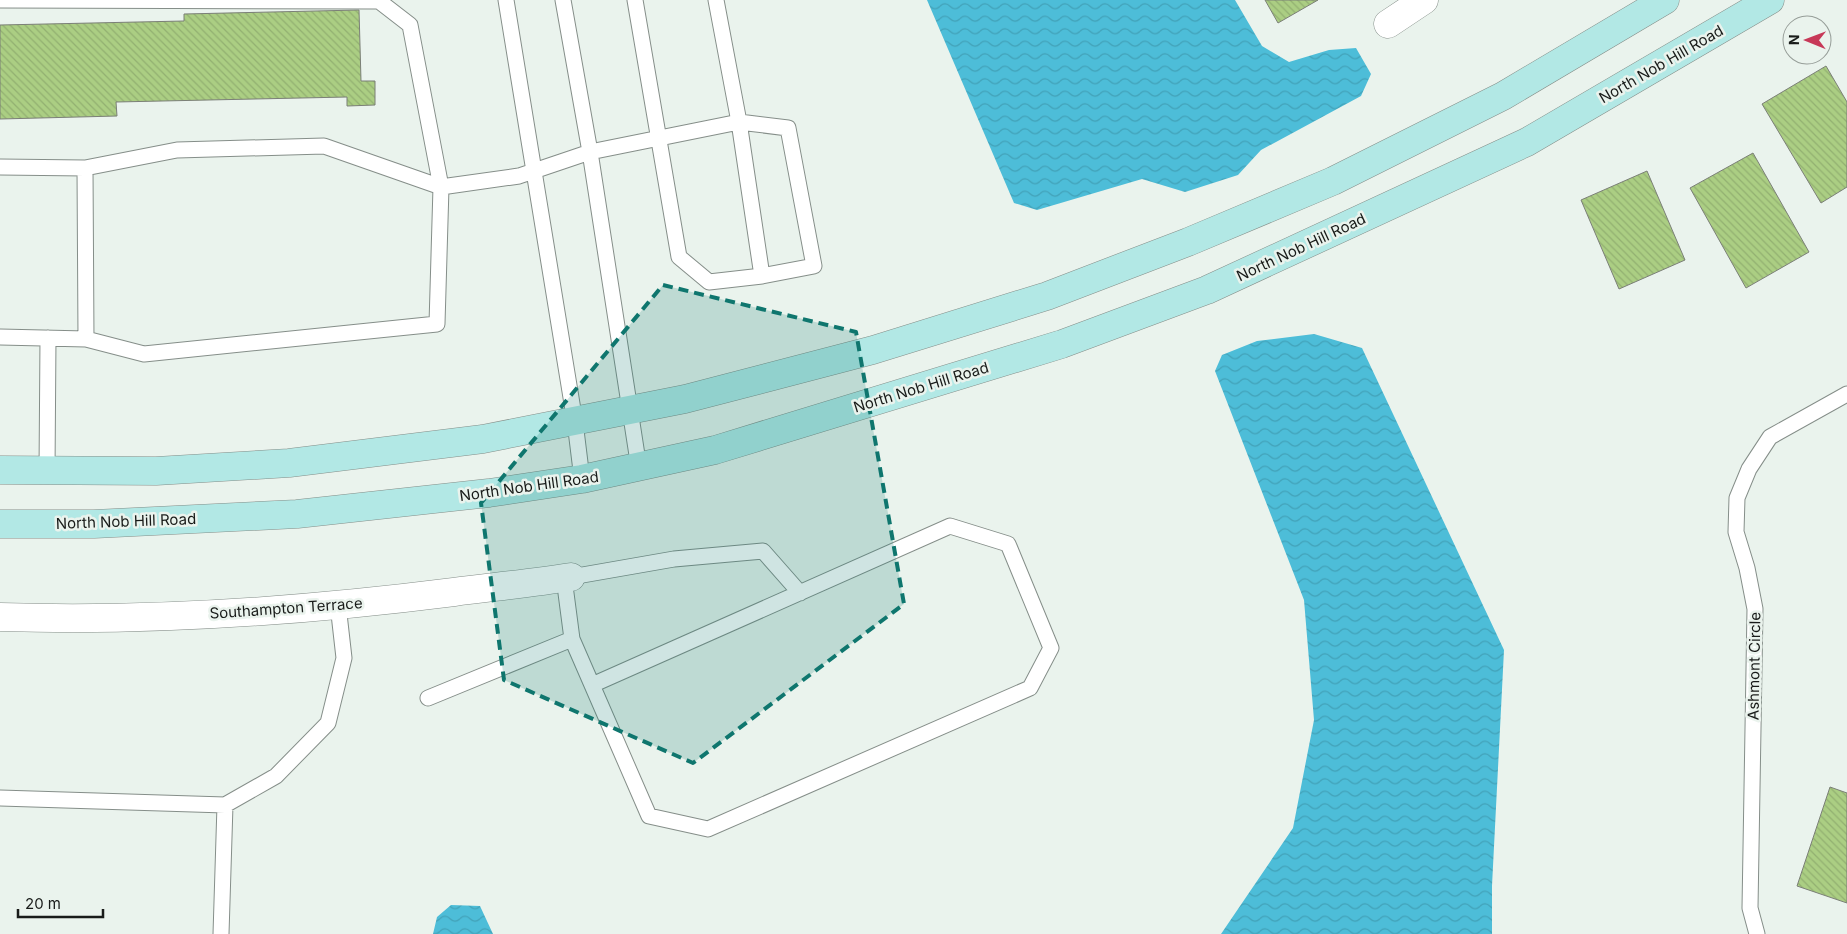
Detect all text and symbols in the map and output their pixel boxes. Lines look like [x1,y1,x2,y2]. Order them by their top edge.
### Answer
north arrow [1782,15,1832,65]
street label: North Nob Hill Road [1595,21,1727,107]
text: N [1785,34,1802,45]
street label: North Nob Hill Road [1233,209,1369,285]
street label: North Nob Hill Road [851,357,991,417]
street label: North Nob Hill Road [458,467,600,505]
street label: North Nob Hill Road [56,509,196,533]
street label: Southampton Terrace [209,593,363,623]
street label: Ashmont Circle [1744,612,1764,720]
scale bar [18,886,102,918]
text: 20 m [25,894,61,913]

